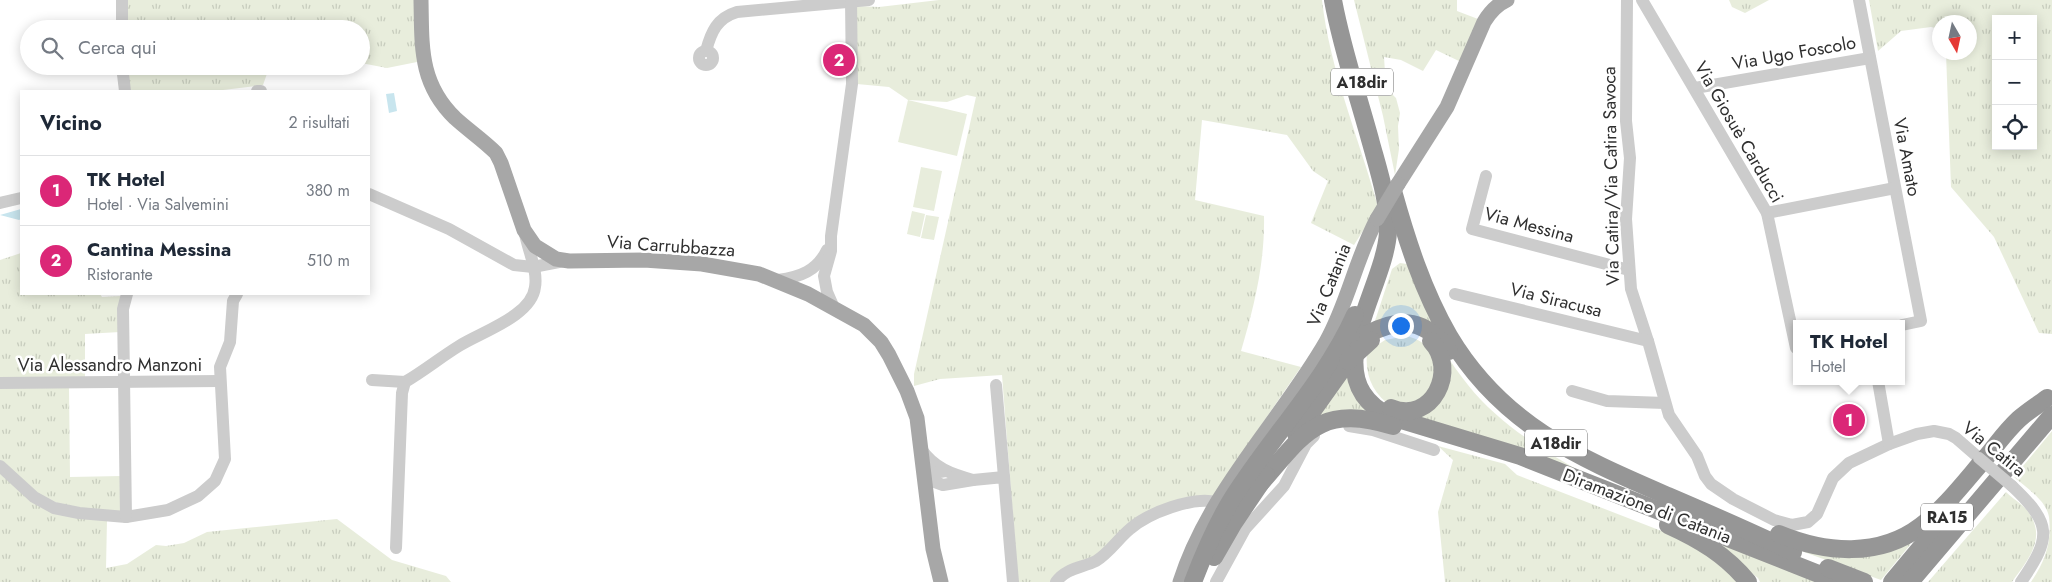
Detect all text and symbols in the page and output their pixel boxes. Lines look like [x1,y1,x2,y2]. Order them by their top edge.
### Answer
north arrow [1932,15,1977,60]
map controls [1992,15,2037,150]
button: + [1992,15,2037,60]
search box [20,20,370,75]
street label: Via Ugo Foscolo [1730,29,1858,77]
icon: search [38,34,66,62]
text: Cerca qui [78,34,157,61]
pin: 2 [823,41,855,79]
street label: Via Giosuè Carducci [1688,57,1790,207]
button: − [1992,60,2037,105]
street label: Via Catira/Via Catira Savoca [1596,66,1626,286]
road number: A18dir [1331,68,1393,95]
button: locate [1992,105,2037,150]
text: Vicino [40,108,102,138]
text: 2 risultati [288,111,350,134]
street label: Via Amato [1887,116,1927,199]
text: TK Hotel [87,166,165,193]
text: 1 [52,179,60,202]
text: 380 m [306,179,350,202]
text: Hotel · Via Salvemini [87,193,229,216]
street label: Via Messina [1481,201,1577,249]
street label: Via Carrubbazza [606,229,736,263]
text: Cantina Messina [87,236,231,263]
street label: Via Catania [1301,240,1357,330]
text: 2 [51,249,61,272]
text: 510 m [307,249,350,272]
text: Ristorante [87,263,153,286]
street label: Via Siracusa [1507,276,1605,324]
your location [1388,313,1414,339]
popup [1793,320,1905,385]
text: TK Hotel [1810,328,1888,355]
street label: Via Alessandro Manzoni [18,352,202,378]
text: Hotel [1810,355,1846,378]
pin: 1 [1833,401,1865,439]
street label: Via Catira [1956,415,2032,483]
road number: A18dir [1525,429,1587,456]
street label: Diramazione di Catania [1559,462,1735,550]
road number: RA15 [1921,504,1973,530]

